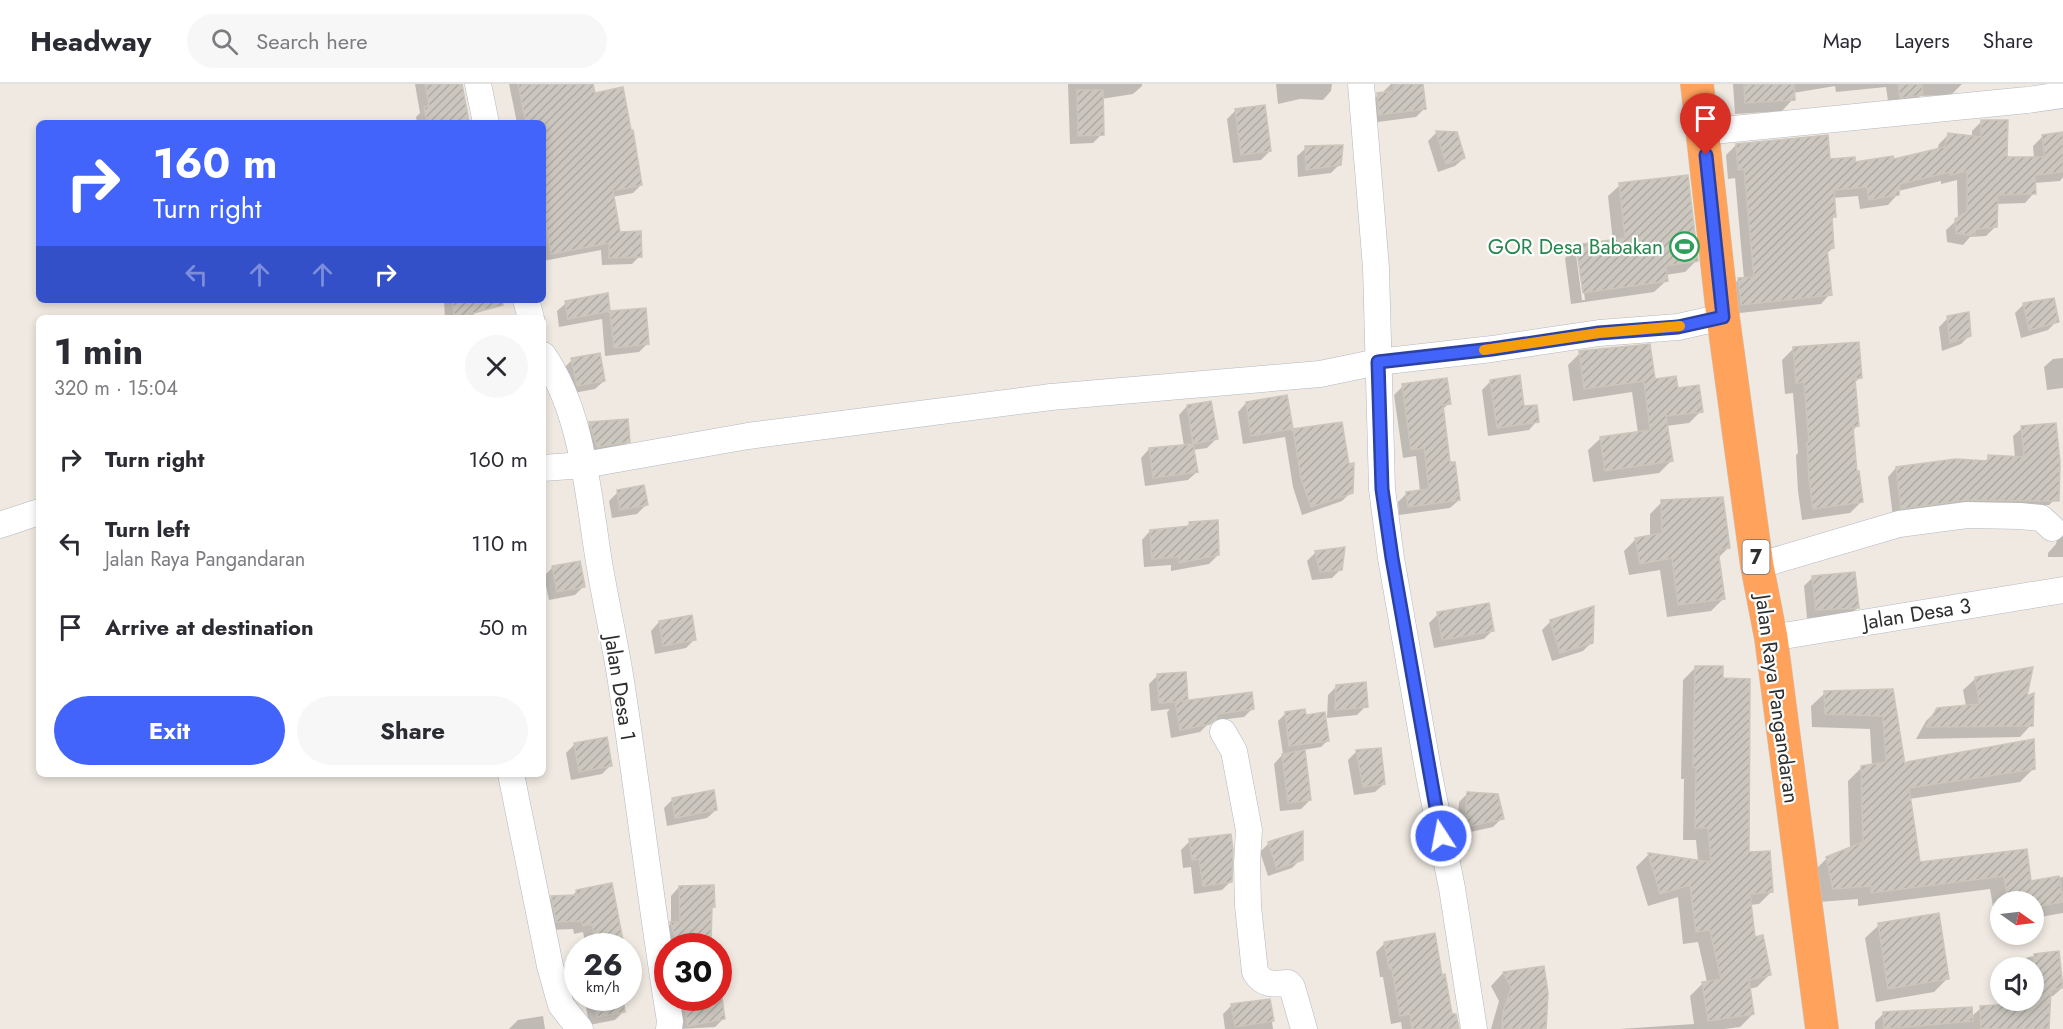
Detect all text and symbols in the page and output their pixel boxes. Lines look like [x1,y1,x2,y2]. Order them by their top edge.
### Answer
search box [187,14,607,68]
text: Headway [30,21,151,62]
icon: search [208,25,241,58]
text: Search here [256,25,368,57]
text: Map [1823,26,1862,56]
text: Layers [1895,26,1950,56]
text: Share [1983,26,2033,56]
pin [1680,93,1731,155]
icon: arrive [1689,102,1722,135]
text: 160 m [153,133,277,194]
icon: right [54,144,132,222]
text: Turn right [153,189,261,228]
sports icon: GOR Desa Babakan [1668,231,1700,263]
place label: GOR Desa Babakan [1488,232,1663,262]
icon: left [180,258,213,291]
icon: ahead [243,258,276,291]
icon: ahead [306,258,339,291]
icon: right [369,258,402,291]
text: 1 min [54,325,143,377]
button: close [465,335,528,398]
text: 320 m · 15:04 [54,374,178,403]
icon: right [54,443,87,476]
text: Turn right [105,443,205,475]
text: 160 m [468,443,528,475]
text: Turn left [105,513,190,545]
icon: left [54,527,87,560]
text: 110 m [471,527,528,559]
road number: 7 [1742,540,1770,574]
text: Jalan Raya Pangandaran [105,545,305,574]
street label: Jalan Raya Pangandaran [1747,590,1806,805]
street label: Jalan Desa 3 [1858,591,1973,638]
icon: arrive [54,611,87,644]
text: Arrive at destination [105,611,314,643]
text: 50 m [479,611,528,643]
street label: Jalan Desa 1 [596,630,643,743]
button: Exit [54,696,285,765]
button: Share [297,696,528,765]
position arrow [1409,804,1473,868]
north arrow [1990,891,2044,945]
map controls [1990,891,2044,1011]
speed limit sign: 30 [654,933,732,1011]
text: 26 [583,943,623,986]
button: sound [1990,957,2044,1011]
text: km/h [586,976,620,998]

